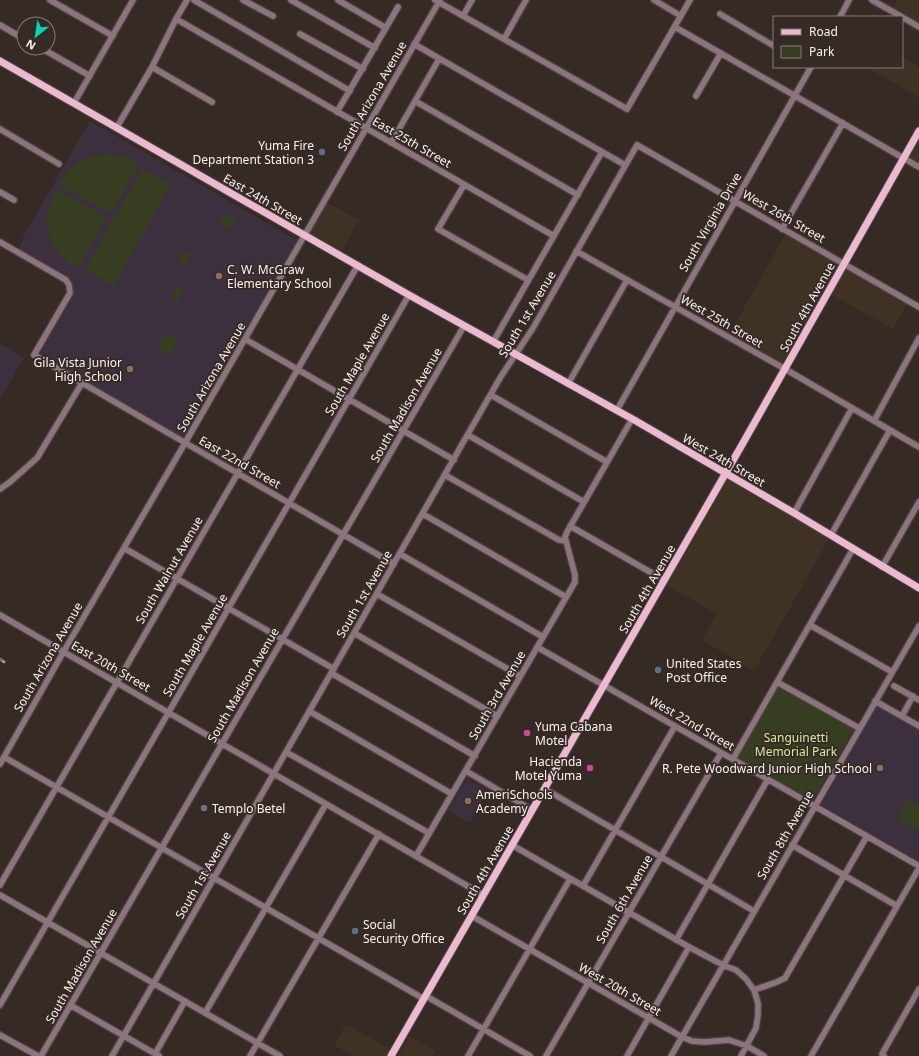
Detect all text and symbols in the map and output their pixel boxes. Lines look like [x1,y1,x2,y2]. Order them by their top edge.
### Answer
north arrow [16,16,56,56]
legend [773,16,903,68]
text: Road [809,23,838,40]
text: N [23,36,38,54]
street label: South Arizona Avenue [334,38,411,154]
text: Park [809,43,835,60]
street label: East 25th Street [369,112,455,172]
place label: Yuma Fire Department Station 3 [192,137,314,168]
marker: Yuma Fire Department Station 3 [317,147,327,157]
street label: East 24th Street [220,169,306,229]
street label: South Virginia Drive [675,169,745,275]
street label: West 26th Street [739,185,829,247]
street label: South 4th Avenue [775,259,839,355]
place label: C. W. McGraw Elementary School [227,261,332,292]
street label: South 1st Avenue [494,267,560,361]
marker: C. W. McGraw Elementary School [214,271,224,281]
street label: West 25th Street [677,290,767,352]
street label: South Maple Avenue [321,309,394,419]
street label: South Arizona Avenue [173,319,250,435]
street label: South Madison Avenue [366,344,446,466]
place label: Gila Vista Junior High School [34,354,122,385]
marker: Gila Vista Junior High School [125,364,135,374]
street label: West 24th Street [679,429,769,491]
street label: East 22nd Street [196,432,285,493]
street label: South Walnut Avenue [131,513,207,627]
street label: South 4th Avenue [615,541,679,637]
street label: South 1st Avenue [332,547,396,641]
street label: South Maple Avenue [159,590,232,700]
street label: South Arizona Avenue [10,599,87,715]
street label: South Madison Avenue [203,624,283,746]
street label: East 20th Street [68,636,154,696]
street label: South 3rd Avenue [465,647,530,743]
place label: United States Post Office [666,655,742,686]
marker: United States Post Office [653,665,663,675]
street label: West 22nd Street [646,692,738,755]
place label: Yuma Cabana Motel [535,718,613,749]
marker: Yuma Cabana Motel [522,728,532,738]
park label: Sanguinetti Memorial Park [755,729,838,760]
place label: Hacienda Motel Yuma [515,753,582,784]
place label: R. Pete Woodward Junior High School [662,760,872,777]
marker: Hacienda Motel Yuma [585,763,595,773]
marker: R. Pete Woodward Junior High School [875,763,885,773]
place label: AmeriSchools Academy [476,786,553,817]
street label: South 8th Avenue [753,787,817,883]
marker: AmeriSchools Academy [463,796,473,806]
place label: Templo Betel [212,800,285,817]
marker: Templo Betel [199,803,209,813]
street label: South 4th Avenue [453,822,517,918]
street label: South 1st Avenue [171,828,235,922]
street label: South 6th Avenue [592,851,656,947]
street label: South Madison Avenue [41,905,121,1027]
place label: Social Security Office [363,916,445,947]
marker: Social Security Office [350,926,360,936]
street label: West 20th Street [575,958,665,1020]

